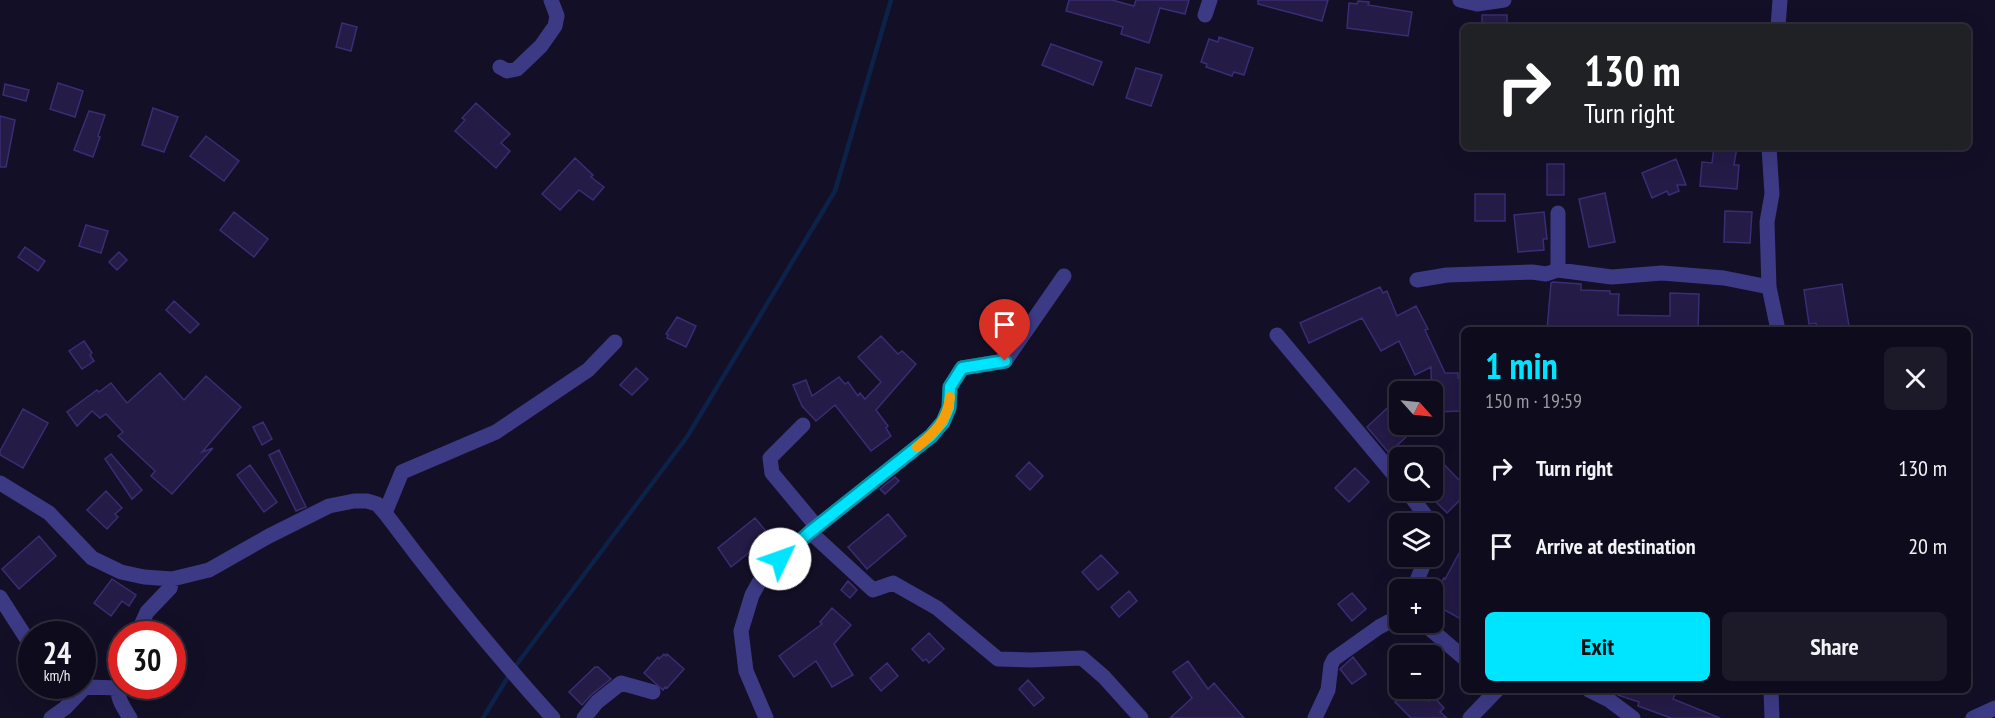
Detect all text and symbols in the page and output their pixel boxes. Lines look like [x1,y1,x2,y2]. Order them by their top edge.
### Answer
text: 130 m [1584,43,1681,98]
icon: right [1485,48,1563,126]
text: Turn right [1584,96,1675,130]
pin [979,299,1030,361]
icon: arrive [988,308,1021,341]
text: 1 min [1485,342,1558,389]
button: close [1884,347,1947,410]
north arrow [1389,381,1443,435]
map controls [1389,381,1443,699]
text: 150 m · 19:59 [1485,388,1582,414]
button: search [1389,447,1443,501]
icon: right [1485,452,1518,485]
text: Turn right [1536,454,1613,482]
text: 130 m [1898,454,1947,482]
button: layers [1389,513,1443,567]
position arrow [748,527,812,591]
icon: arrive [1485,530,1518,563]
text: Arrive at destination [1536,532,1696,560]
text: 20 m [1908,532,1947,560]
button: + [1389,579,1443,633]
button: Exit [1485,612,1710,681]
button: Share [1722,612,1947,681]
speed limit sign: 30 [108,621,186,699]
text: 24 [43,633,71,672]
button: − [1389,645,1443,699]
text: km/h [44,666,70,685]

